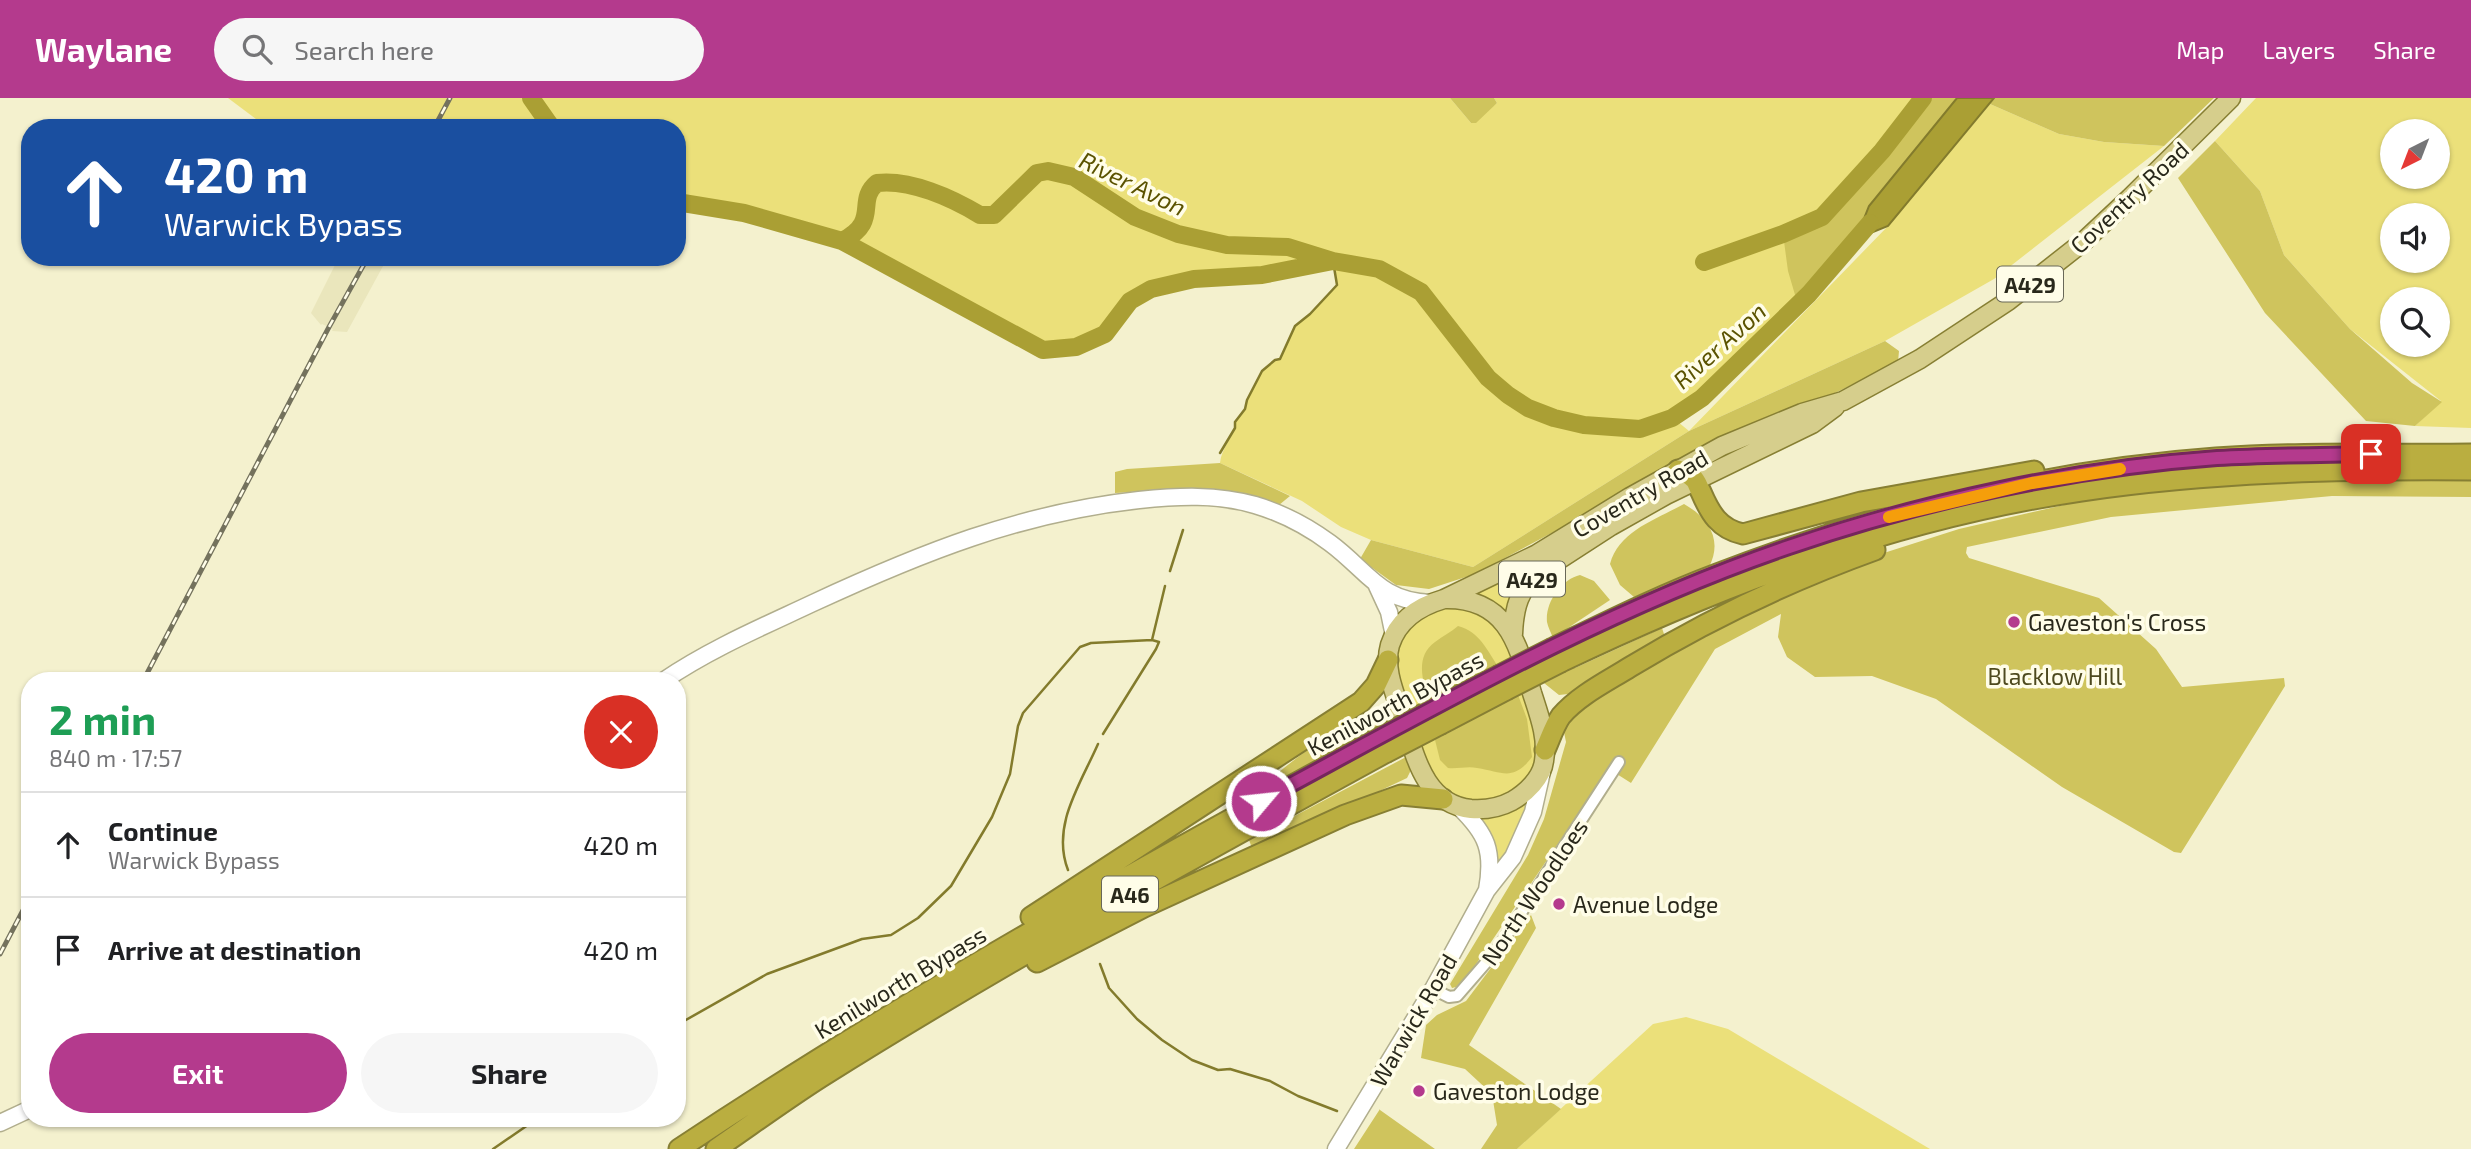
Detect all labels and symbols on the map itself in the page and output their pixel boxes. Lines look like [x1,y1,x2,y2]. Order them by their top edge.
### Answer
north arrow [2380,119,2450,189]
street label: Coventry Road [2064,135,2194,259]
water label: River Avon [1075,145,1191,221]
road number: A429 [1997,266,2063,302]
water label: River Avon [1667,296,1771,394]
pin [2341,424,2401,484]
street label: Coventry Road [1567,443,1713,543]
road number: A429 [1499,561,1565,596]
place label: Gaveston's Cross [2028,608,2206,636]
marker: Gaveston's Cross [2006,614,2022,630]
street label: Kenilworth Bypass [1302,645,1488,761]
park label: Blacklow Hill [1988,662,2123,690]
position arrow [1224,764,1298,838]
street label: North Woodloes [1475,814,1593,970]
road number: A46 [1102,876,1158,912]
place label: Avenue Lodge [1573,890,1718,918]
marker: Avenue Lodge [1551,896,1567,912]
street label: Kenilworth Bypass [809,920,991,1044]
street label: Warwick Road [1364,949,1462,1091]
place label: Gaveston Lodge [1433,1077,1600,1105]
marker: Gaveston Lodge [1411,1083,1427,1099]

